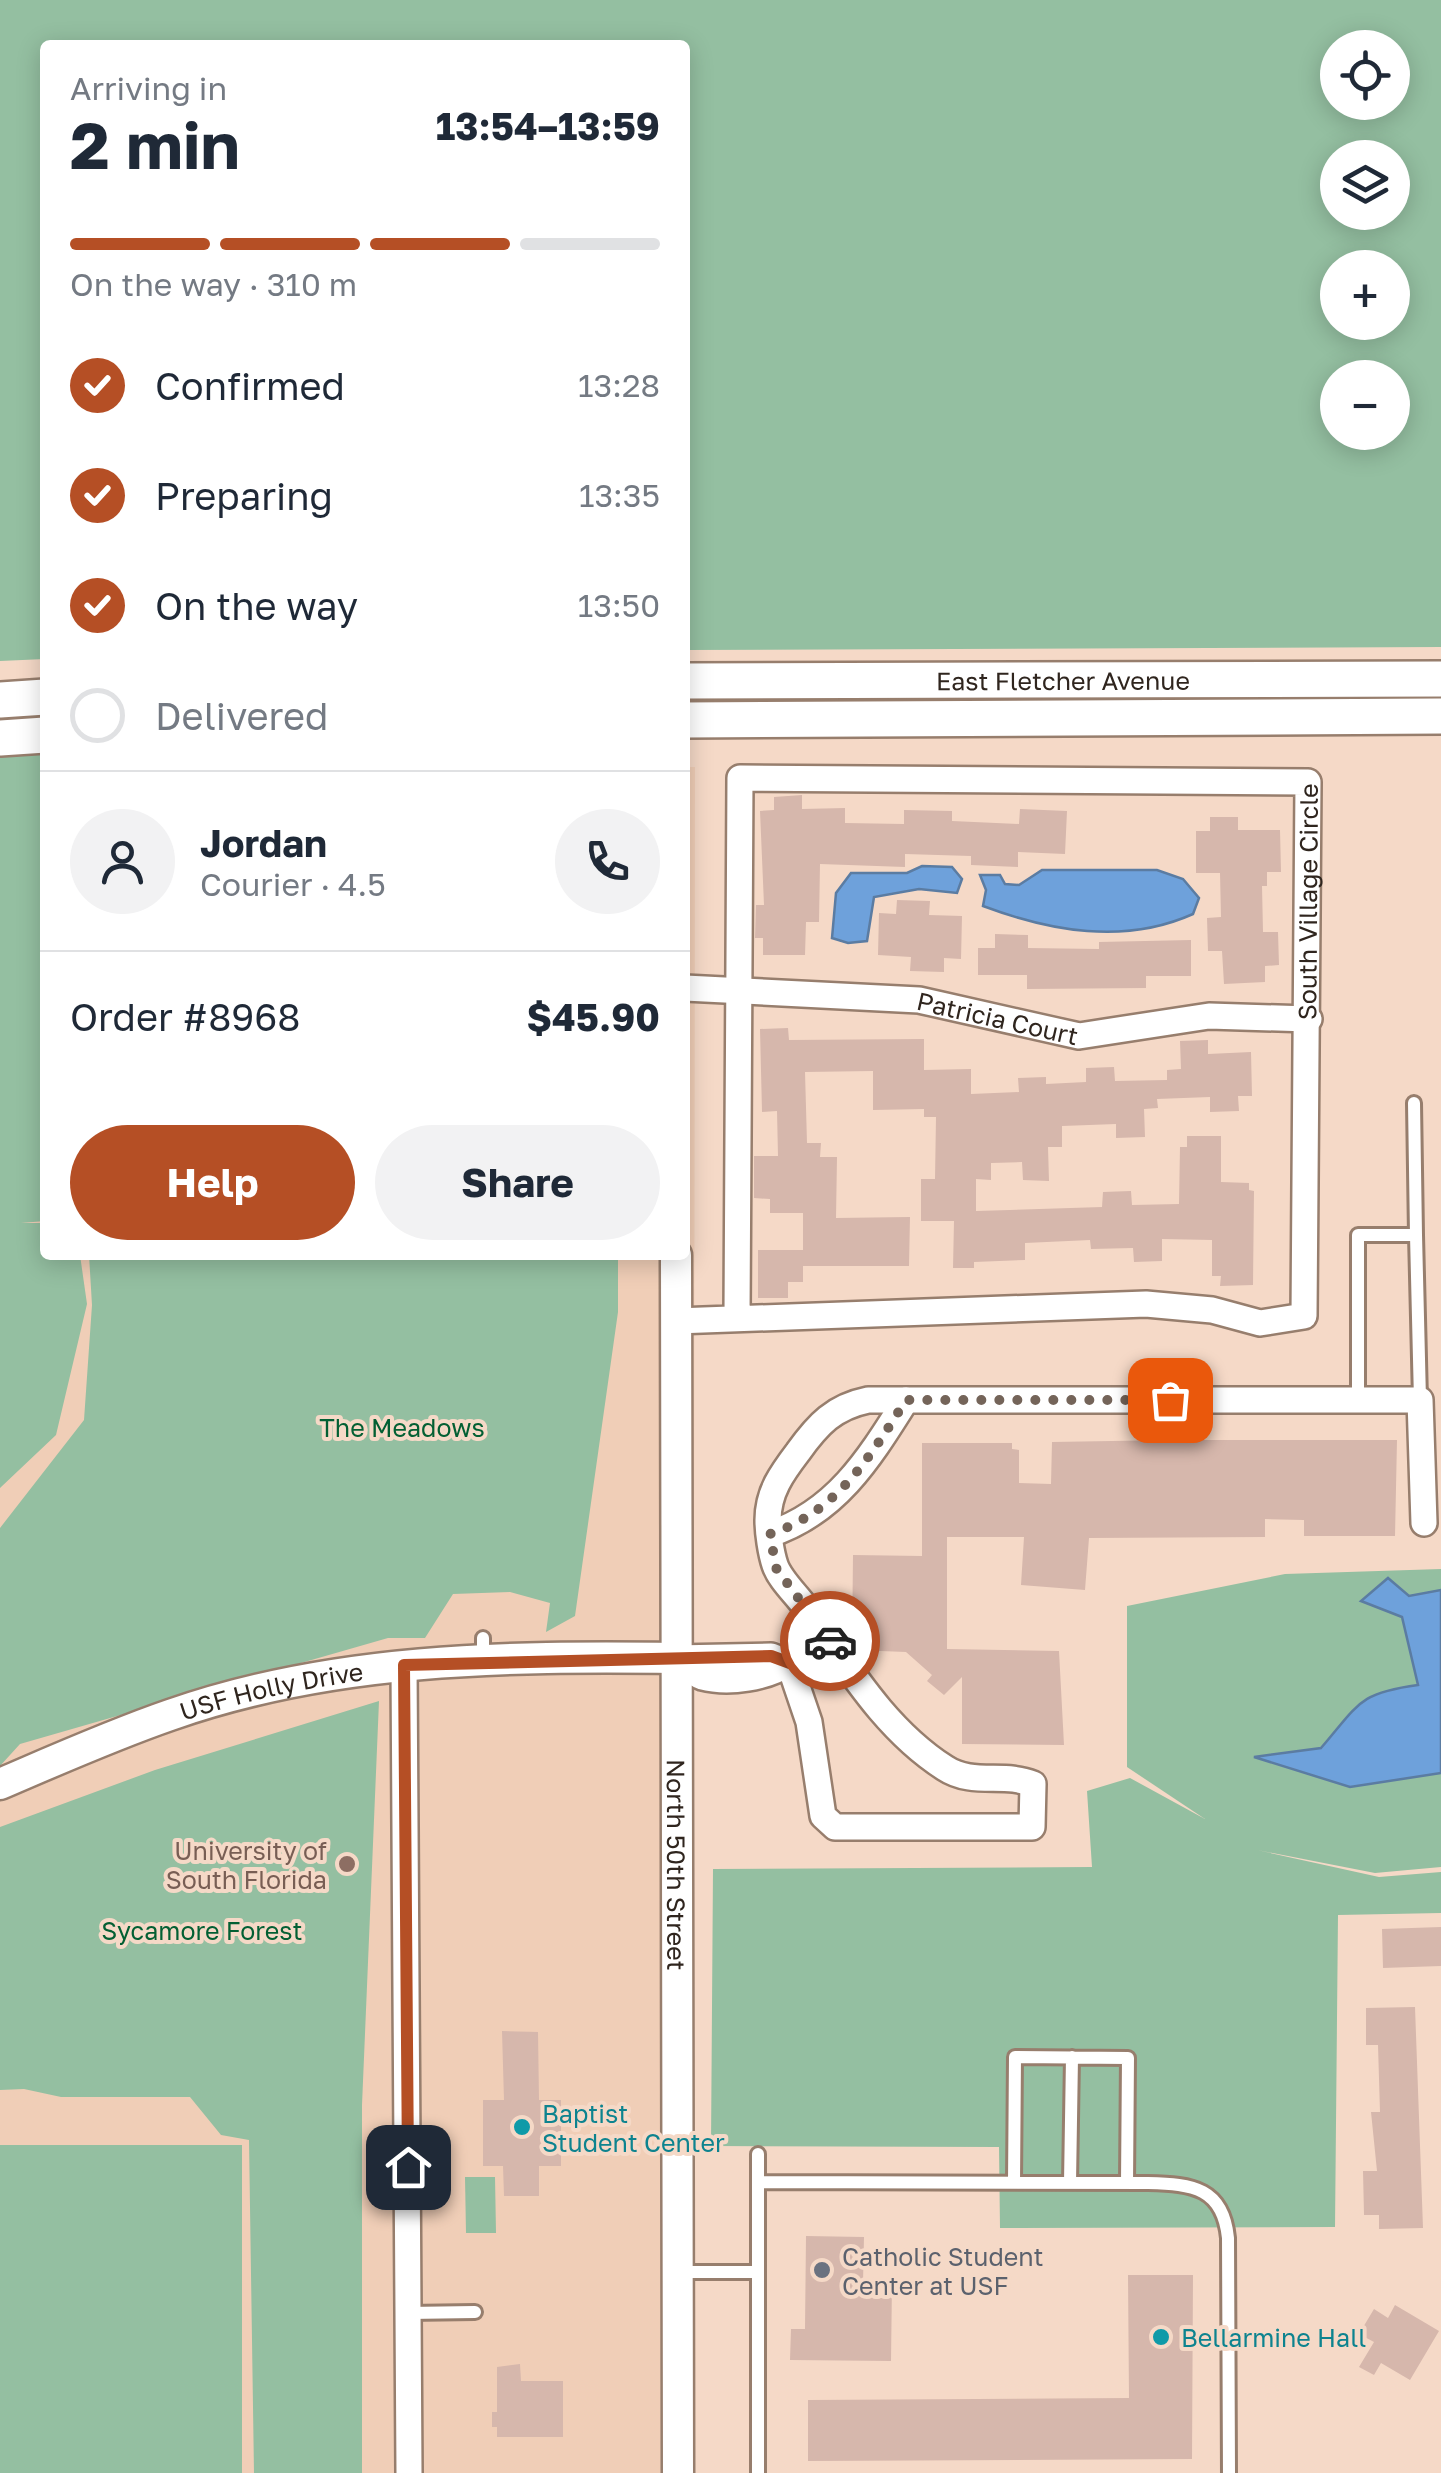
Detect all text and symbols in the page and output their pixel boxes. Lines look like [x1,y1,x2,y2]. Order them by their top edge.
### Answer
map controls [1320,30,1410,450]
button: locate [1320,30,1410,120]
text: Arriving in [70,69,227,107]
text: 13:54–13:59 [436,103,660,148]
text: 2 min [70,105,240,183]
button: layers [1320,140,1410,230]
button: + [1320,250,1410,340]
text: On the way · 310 m [70,265,357,303]
icon: check [70,358,125,413]
button: − [1320,360,1410,450]
text: Confirmed [155,363,345,408]
text: 13:28 [578,366,660,404]
icon: check [70,468,125,523]
text: Preparing [155,473,333,518]
text: 13:35 [579,476,660,514]
icon: check [70,578,125,633]
text: On the way [155,583,358,628]
text: 13:50 [578,586,660,624]
street label: East Fletcher Avenue [936,664,1190,696]
text: Delivered [155,693,328,738]
street label: South Village Circle [1291,783,1323,1020]
button: person [70,809,175,914]
button: phone [555,809,660,914]
text: Jordan [200,820,327,865]
text: Courier · 4.5 [200,865,386,903]
street label: Patricia Court [914,985,1081,1051]
text: Order #8968 [70,994,300,1039]
text: $45.90 [527,994,660,1039]
button: Help [70,1125,355,1240]
button: Share [375,1125,660,1240]
pin [1128,1358,1213,1443]
icon: bag [1143,1373,1198,1428]
park label: The Meadows [319,1412,485,1443]
courier [780,1591,880,1691]
icon: car [803,1614,858,1669]
street label: USF Holly Drive [175,1655,365,1726]
street label: North 50th Street [661,1759,693,1971]
place label: University of South Florida [166,1835,327,1895]
marker: University of South Florida [336,1853,358,1875]
park label: Sycamore Forest [101,1915,303,1946]
place label: Baptist Student Center [542,2098,725,2158]
marker: Baptist Student Center [511,2116,533,2138]
pin [366,2125,451,2210]
icon: home [381,2140,436,2195]
place label: Catholic Student Center at USF [842,2241,1043,2301]
marker: Catholic Student Center at USF [811,2259,833,2281]
place label: Bellarmine Hall [1181,2322,1366,2353]
marker: Bellarmine Hall [1150,2326,1172,2348]

